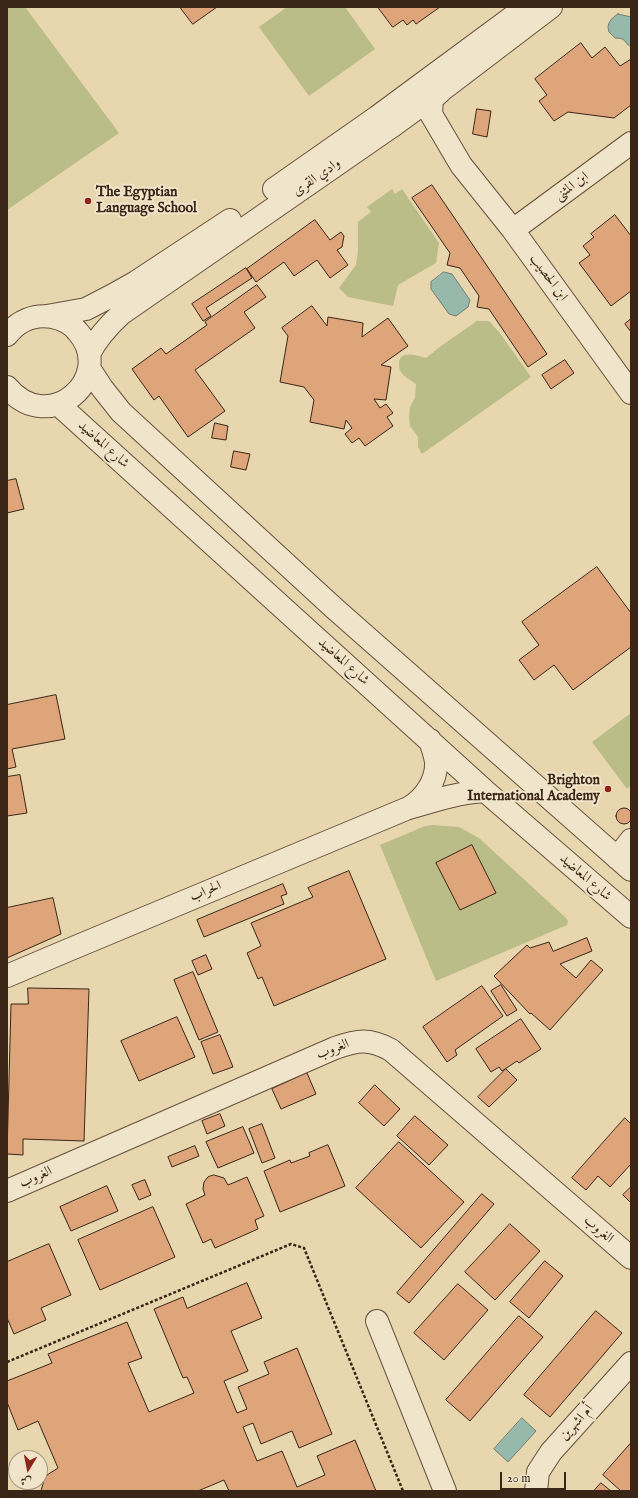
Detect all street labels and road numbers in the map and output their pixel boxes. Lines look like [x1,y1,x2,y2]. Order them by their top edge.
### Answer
street label: وادي القرى [290,155,344,201]
street label: ابن المثنى [552,169,592,205]
street label: ابن الحصيب [525,251,571,305]
street label: شارع المعاضيد [74,418,132,472]
street label: شارع المعاضيد [314,635,372,689]
street label: شارع المعاضيد [556,851,614,905]
street label: الحراب [188,878,224,906]
street label: الغروب [314,1036,352,1064]
street label: الغروب [17,1163,55,1193]
street label: الغروب [580,1213,616,1247]
street label: أم اشهرين [556,1401,598,1445]

